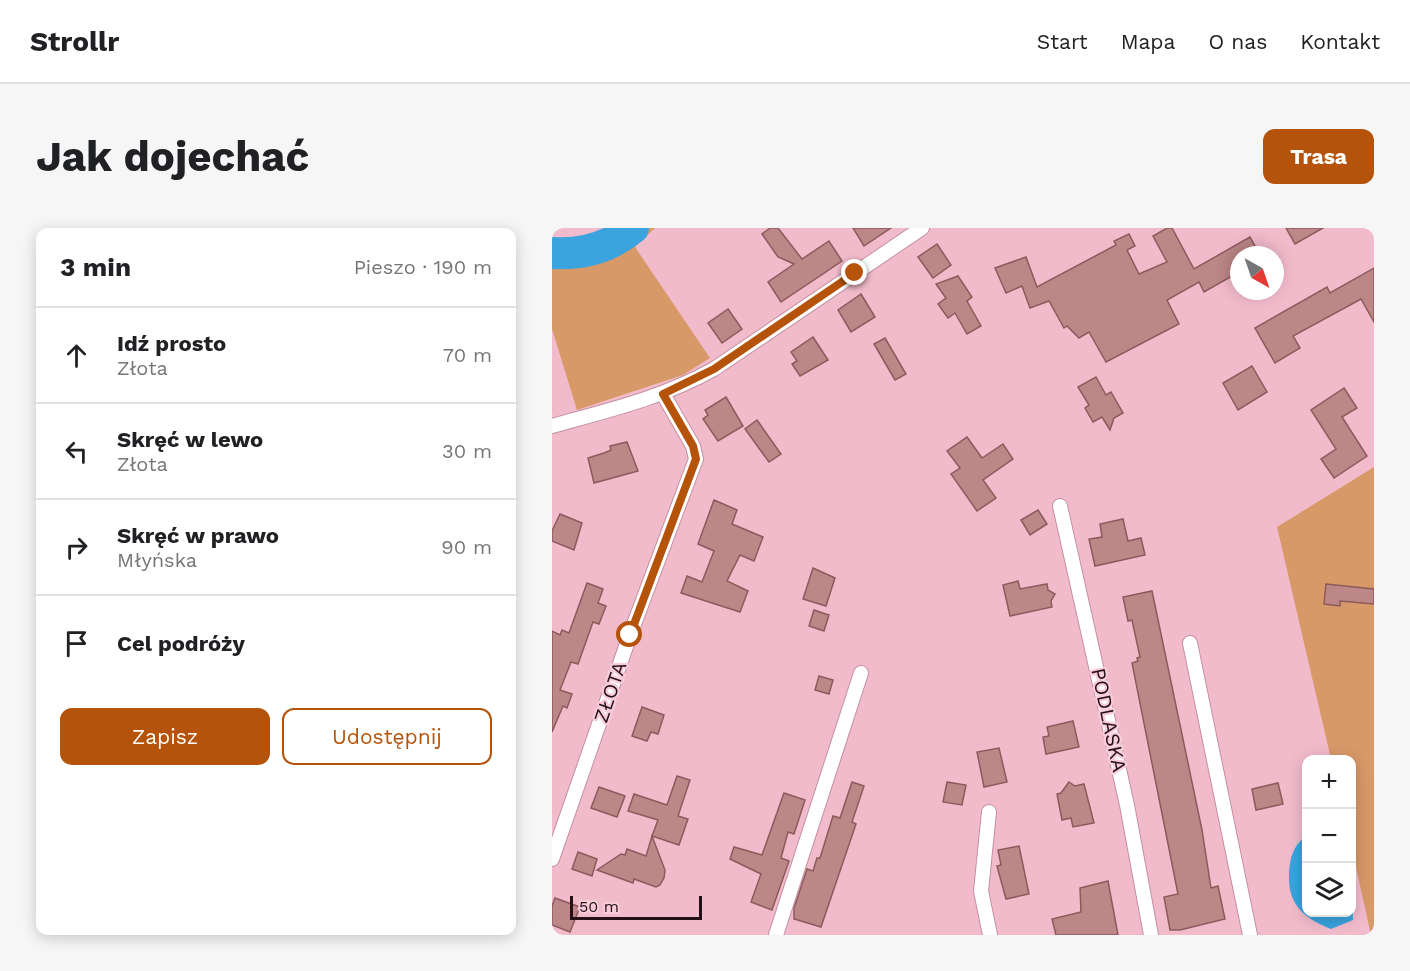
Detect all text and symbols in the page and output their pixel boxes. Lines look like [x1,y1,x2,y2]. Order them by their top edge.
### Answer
text: Strollr [30,25,119,58]
text: Start [1037,29,1088,54]
text: Mapa [1121,29,1175,54]
text: O nas [1208,29,1267,54]
text: Kontakt [1300,29,1380,54]
button: Trasa [1263,129,1374,184]
text: Jak dojechać [36,132,309,181]
north arrow [1230,246,1284,300]
text: 3 min [60,252,131,282]
text: Pieszo · 190 m [354,255,492,279]
route end [841,259,867,285]
text: Idź prosto [117,331,226,356]
icon: ahead [60,339,93,372]
text: 70 m [443,343,492,367]
text: Złota [117,356,168,380]
text: Skręć w lewo [117,427,263,452]
icon: left [60,435,93,468]
text: 30 m [442,439,492,463]
text: Złota [117,452,168,476]
text: Skręć w prawo [117,523,279,548]
icon: right [60,531,93,564]
text: 90 m [441,535,492,559]
text: Młyńska [117,548,197,572]
route start [616,621,642,647]
icon: arrive [60,627,93,660]
text: Cel podróży [117,631,245,656]
street label: ZŁOTA [588,658,632,726]
street label: PODLASKA [1086,666,1132,774]
button: Zapisz [60,708,270,765]
button: Udostępnij [282,708,492,765]
map controls [1302,755,1356,917]
button: + [1302,755,1356,809]
button: − [1302,809,1356,863]
button: layers [1302,863,1356,917]
scale bar [570,893,702,920]
text: 50 m [579,897,619,916]

